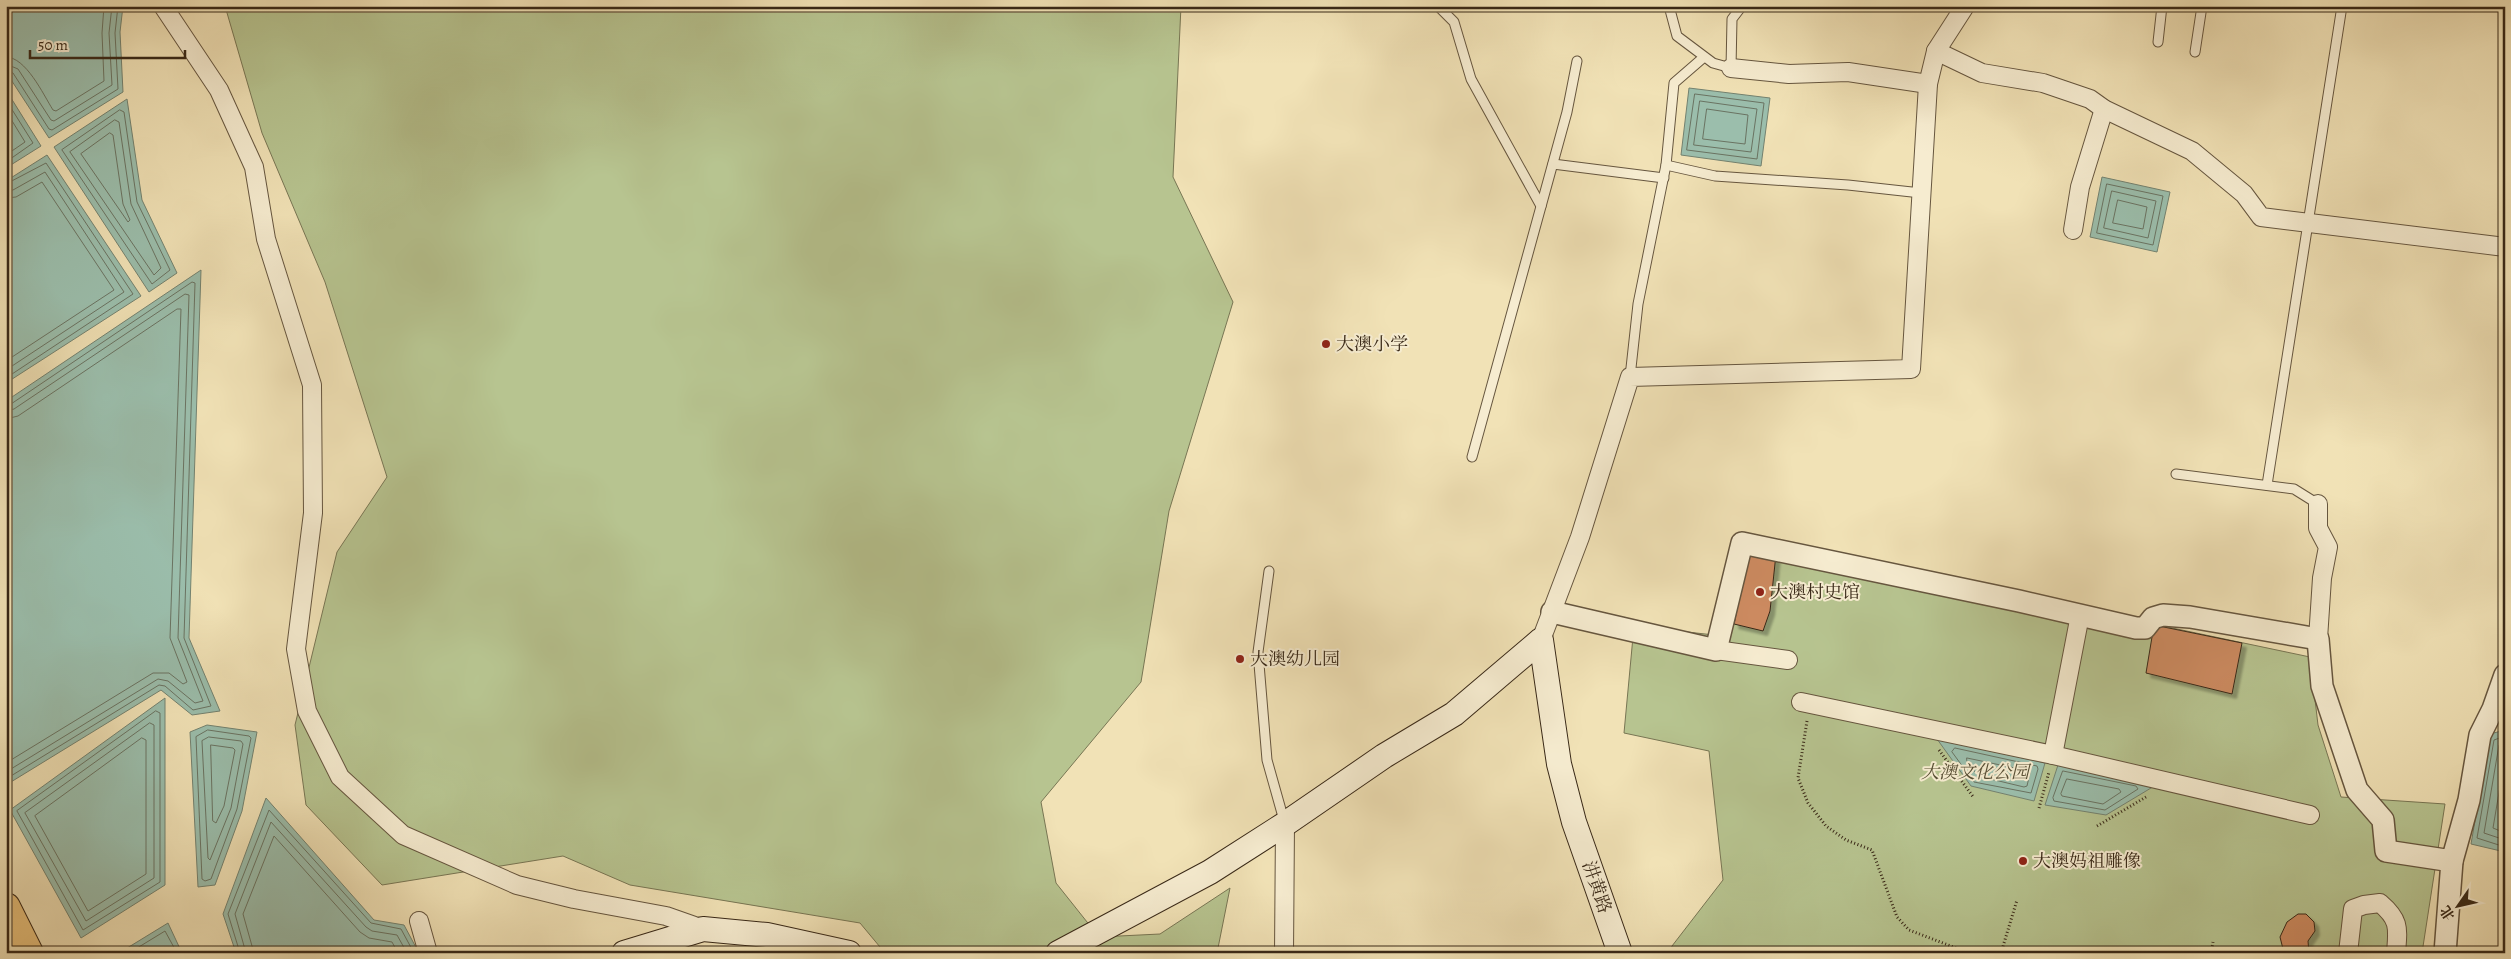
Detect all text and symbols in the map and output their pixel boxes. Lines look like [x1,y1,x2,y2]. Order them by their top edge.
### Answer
scale bar [30,28,185,60]
text: 50 m [38,35,68,55]
place label: 大澳小学 [1336,332,1408,356]
marker: 大澳小学 [1320,338,1332,350]
place label: 大澳村史馆 [1770,580,1860,604]
marker: 大澳村史馆 [1754,586,1766,598]
place label: 大澳幼儿园 [1250,647,1340,671]
marker: 大澳幼儿园 [1234,653,1246,665]
park label: 大澳文化公园 [1921,760,2032,784]
place label: 大澳妈祖雕像 [2033,849,2141,873]
marker: 大澳妈祖雕像 [2017,855,2029,867]
street label: 汫黄路 [1577,858,1617,916]
north arrow [2434,882,2484,932]
text: 北 [2436,902,2459,924]

